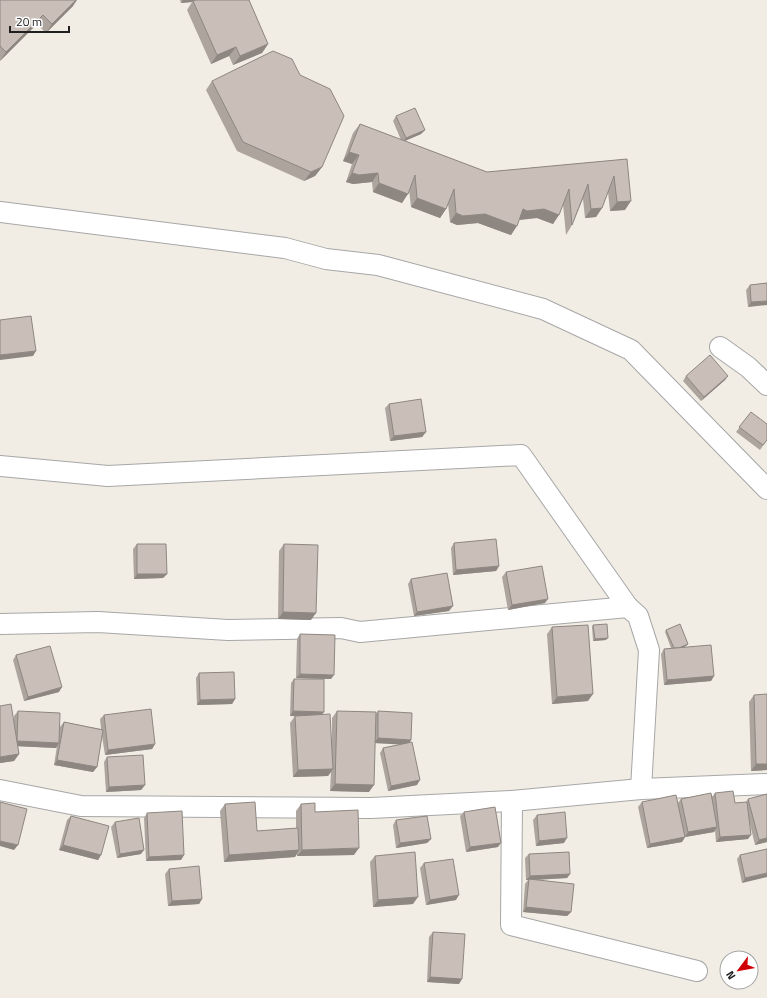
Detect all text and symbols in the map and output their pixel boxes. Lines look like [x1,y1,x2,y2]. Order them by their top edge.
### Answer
scale bar [10,8,69,34]
text: 20 m [16,12,42,31]
north arrow [719,950,759,990]
text: N [722,968,739,983]

